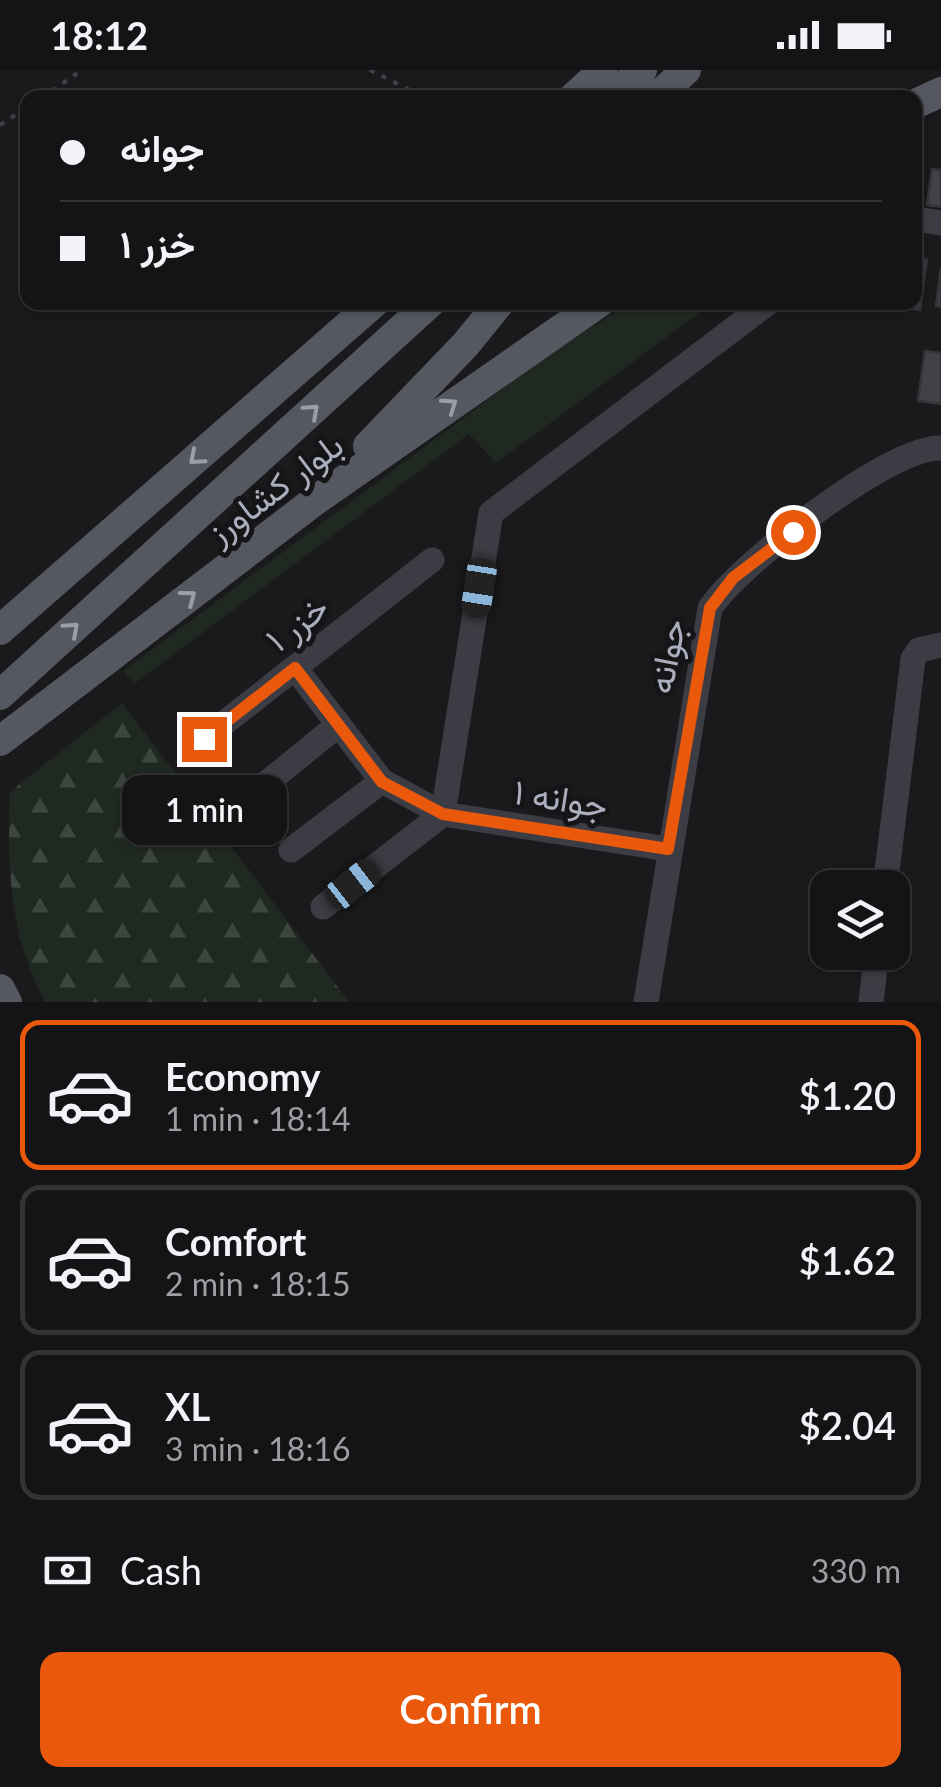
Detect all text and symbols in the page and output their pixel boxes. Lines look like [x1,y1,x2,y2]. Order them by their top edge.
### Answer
text: 18:12 [50,12,148,58]
text: جوانه [120,124,204,170]
text: خزر ۱ [120,220,195,266]
one-way arrow [439,399,457,417]
one-way arrow [300,404,319,422]
street label: بلوار کشاورز [197,422,352,555]
one-way arrow [189,446,207,464]
route start [771,510,816,555]
car [459,556,499,620]
street label: خزر ۱ [256,585,337,662]
one-way arrow [178,591,196,609]
street label: جوانه [637,615,696,698]
one-way arrow [60,623,79,641]
route end [182,717,227,762]
street label: جوانه ۱ [511,769,611,828]
callout: 1 min [121,774,286,844]
text: 1 min [165,790,244,829]
car [320,854,386,914]
map controls [810,870,910,970]
button: layers [810,870,910,970]
icon: car [45,1050,135,1140]
text: Economy [165,1053,320,1099]
text: $1.20 [799,1072,896,1118]
text: 1 min · 18:14 [165,1099,351,1138]
icon: car [45,1215,135,1305]
text: Comfort [165,1218,306,1264]
text: $1.62 [799,1237,896,1283]
text: 2 min · 18:15 [165,1264,351,1303]
icon: car [45,1380,135,1470]
text: XL [165,1383,210,1429]
text: $2.04 [799,1402,896,1448]
text: 3 min · 18:16 [165,1429,351,1468]
icon: cash [40,1543,95,1598]
text: Cash [120,1547,202,1593]
text: 330 m [811,1551,901,1590]
button: Confirm [40,1652,901,1767]

